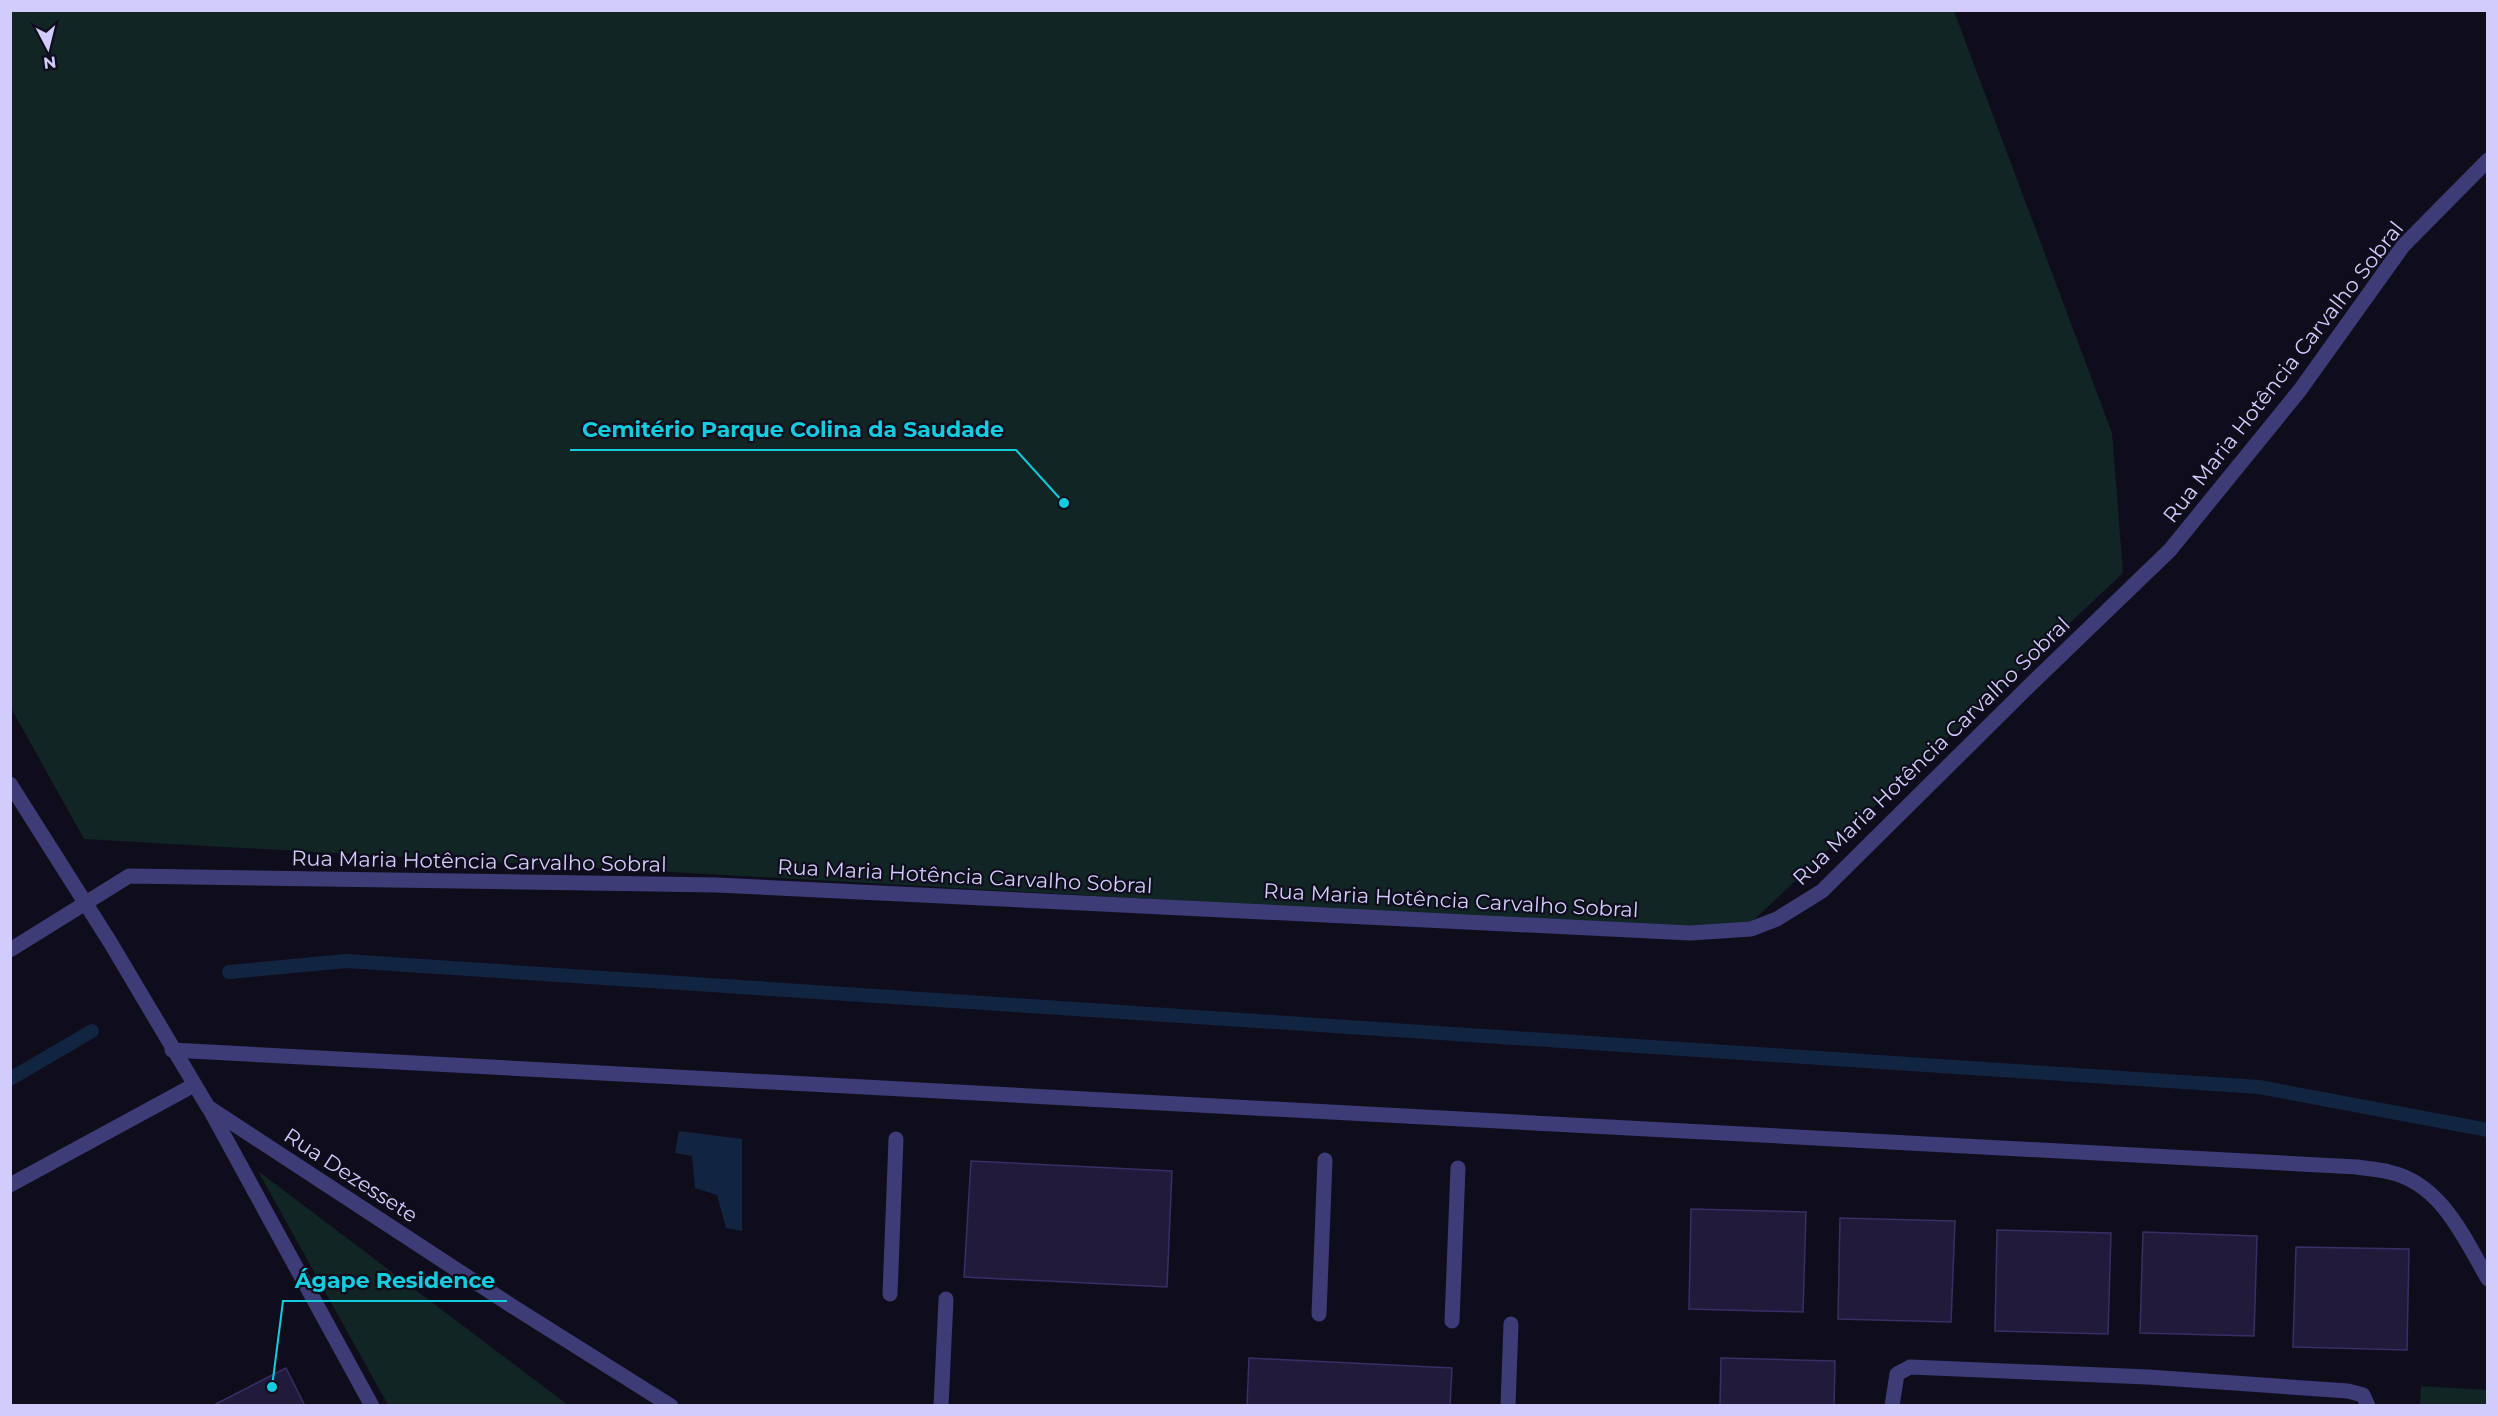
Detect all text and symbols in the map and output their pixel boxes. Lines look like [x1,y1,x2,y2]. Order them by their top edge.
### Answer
north arrow [18,18,78,78]
text: N [42,52,57,73]
street label: Rua Maria Hotência Carvalho Sobral [2158,216,2408,528]
callout: Cemitério Parque Colina da Saudade [570,410,1016,450]
text: Cemitério Parque Colina da Saudade [582,416,1004,443]
street label: Rua Maria Hotência Carvalho Sobral [1787,612,2075,890]
street label: Rua Maria Hotência Carvalho Sobral [291,845,667,877]
street label: Rua Maria Hotência Carvalho Sobral [777,854,1153,898]
street label: Rua Maria Hotência Carvalho Sobral [1263,878,1639,922]
street label: Rua Dezessete [279,1122,423,1228]
callout: Ágape Residence [283,1261,507,1301]
text: Ágape Residence [294,1267,495,1294]

